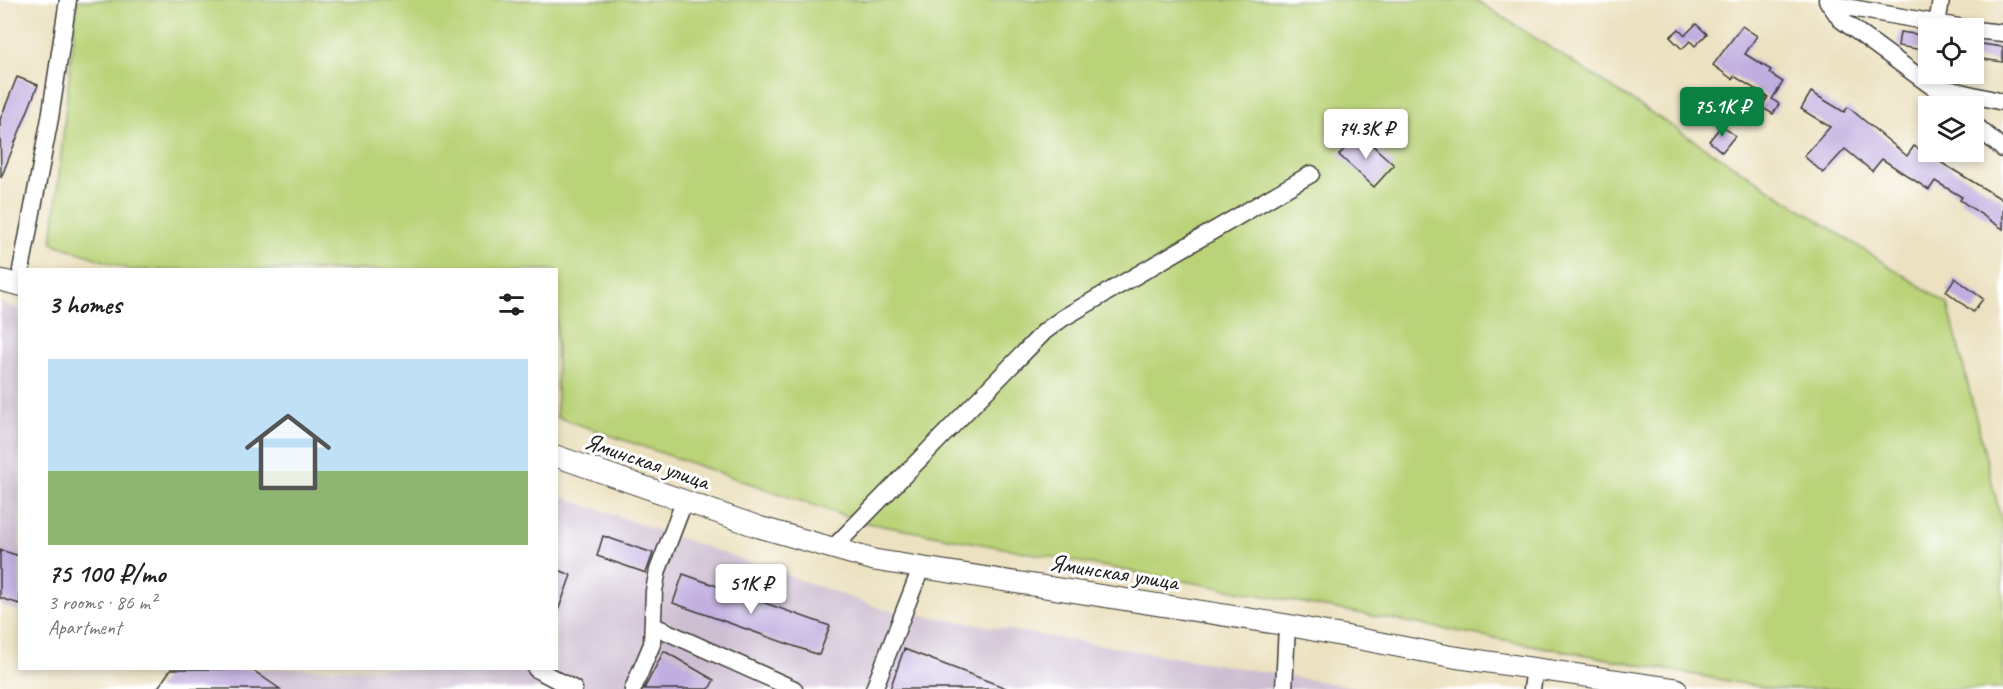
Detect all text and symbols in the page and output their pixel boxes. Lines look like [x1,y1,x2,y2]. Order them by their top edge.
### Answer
map controls [1918,18,1984,162]
button: locate [1918,18,1984,84]
pin: 75.1K ₽ [1667,87,1777,138]
text: 75.1K ₽ [1694,94,1750,119]
button: layers [1918,96,1984,162]
pin: 74.3K ₽ [1311,109,1421,160]
text: 74.3K ₽ [1338,116,1394,141]
text: 3 homes [48,288,121,321]
icon: filters [495,288,528,321]
icon: home [234,398,342,506]
street label: Яминская улица [581,426,715,497]
street label: Яминская улица [1047,547,1183,597]
text: 75 100 ₽/mo [48,557,165,590]
pin: 51K ₽ [709,564,793,615]
text: 51K ₽ [729,571,773,596]
text: 3 rooms · 86 m² [48,590,156,615]
text: Apartment [48,615,121,640]

